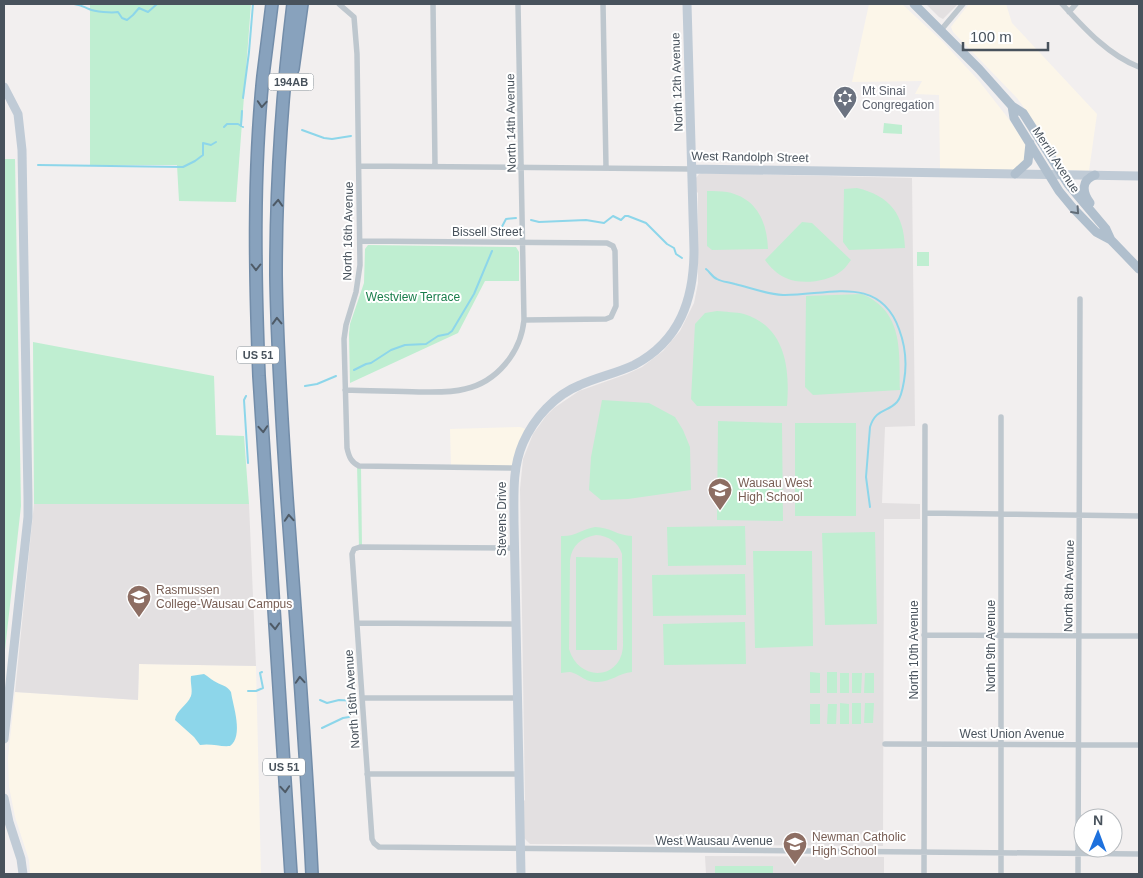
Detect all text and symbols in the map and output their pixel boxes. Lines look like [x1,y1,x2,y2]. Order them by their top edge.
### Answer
scale bar [963,20,1048,52]
text: 100 m [970,28,1012,45]
street label: North 12th Avenue [668,32,686,132]
street label: North 14th Avenue [503,73,519,173]
road number: 194AB [268,74,314,90]
place label: Mt Sinai Congregation [862,84,934,112]
synagogue icon: Mt Sinai Congregation [832,85,858,119]
one-way arrow [256,101,267,109]
street label: Merrill Avenue [1029,124,1083,196]
street label: West Randolph Street [691,149,809,165]
street label: North 16th Avenue [340,181,356,281]
one-way arrow [273,199,284,207]
one-way arrow [1070,206,1079,215]
street label: Bissell Street [452,225,523,239]
one-way arrow [251,264,261,271]
park label: Westview Terrace [366,290,460,304]
one-way arrow [272,317,282,324]
road number: US 51 [237,346,279,364]
one-way arrow [257,425,268,433]
place label: Wausau West High School [738,476,813,504]
school or university icon: Wausau West High School [707,477,733,511]
street label: Stevens Drive [495,481,509,556]
one-way arrow [283,514,294,522]
street label: North 8th Avenue [1061,539,1077,632]
place label: Rasmussen College-Wausau Campus [156,583,292,611]
school or university icon: Rasmussen College-Wausau Campus [126,584,152,618]
street label: North 9th Avenue [984,599,998,692]
street label: North 10th Avenue [907,600,921,700]
one-way arrow [270,622,281,630]
street label: North 16th Avenue [342,649,362,749]
one-way arrow [295,676,306,684]
street label: West Union Avenue [960,727,1065,741]
road number: US 51 [263,759,305,776]
one-way arrow [280,785,291,793]
north arrow [1073,808,1123,858]
text: N [1093,812,1103,828]
place label: Newman Catholic High School [812,830,906,858]
school or university icon: Newman Catholic High School [782,831,808,865]
street label: West Wausau Avenue [655,834,773,848]

